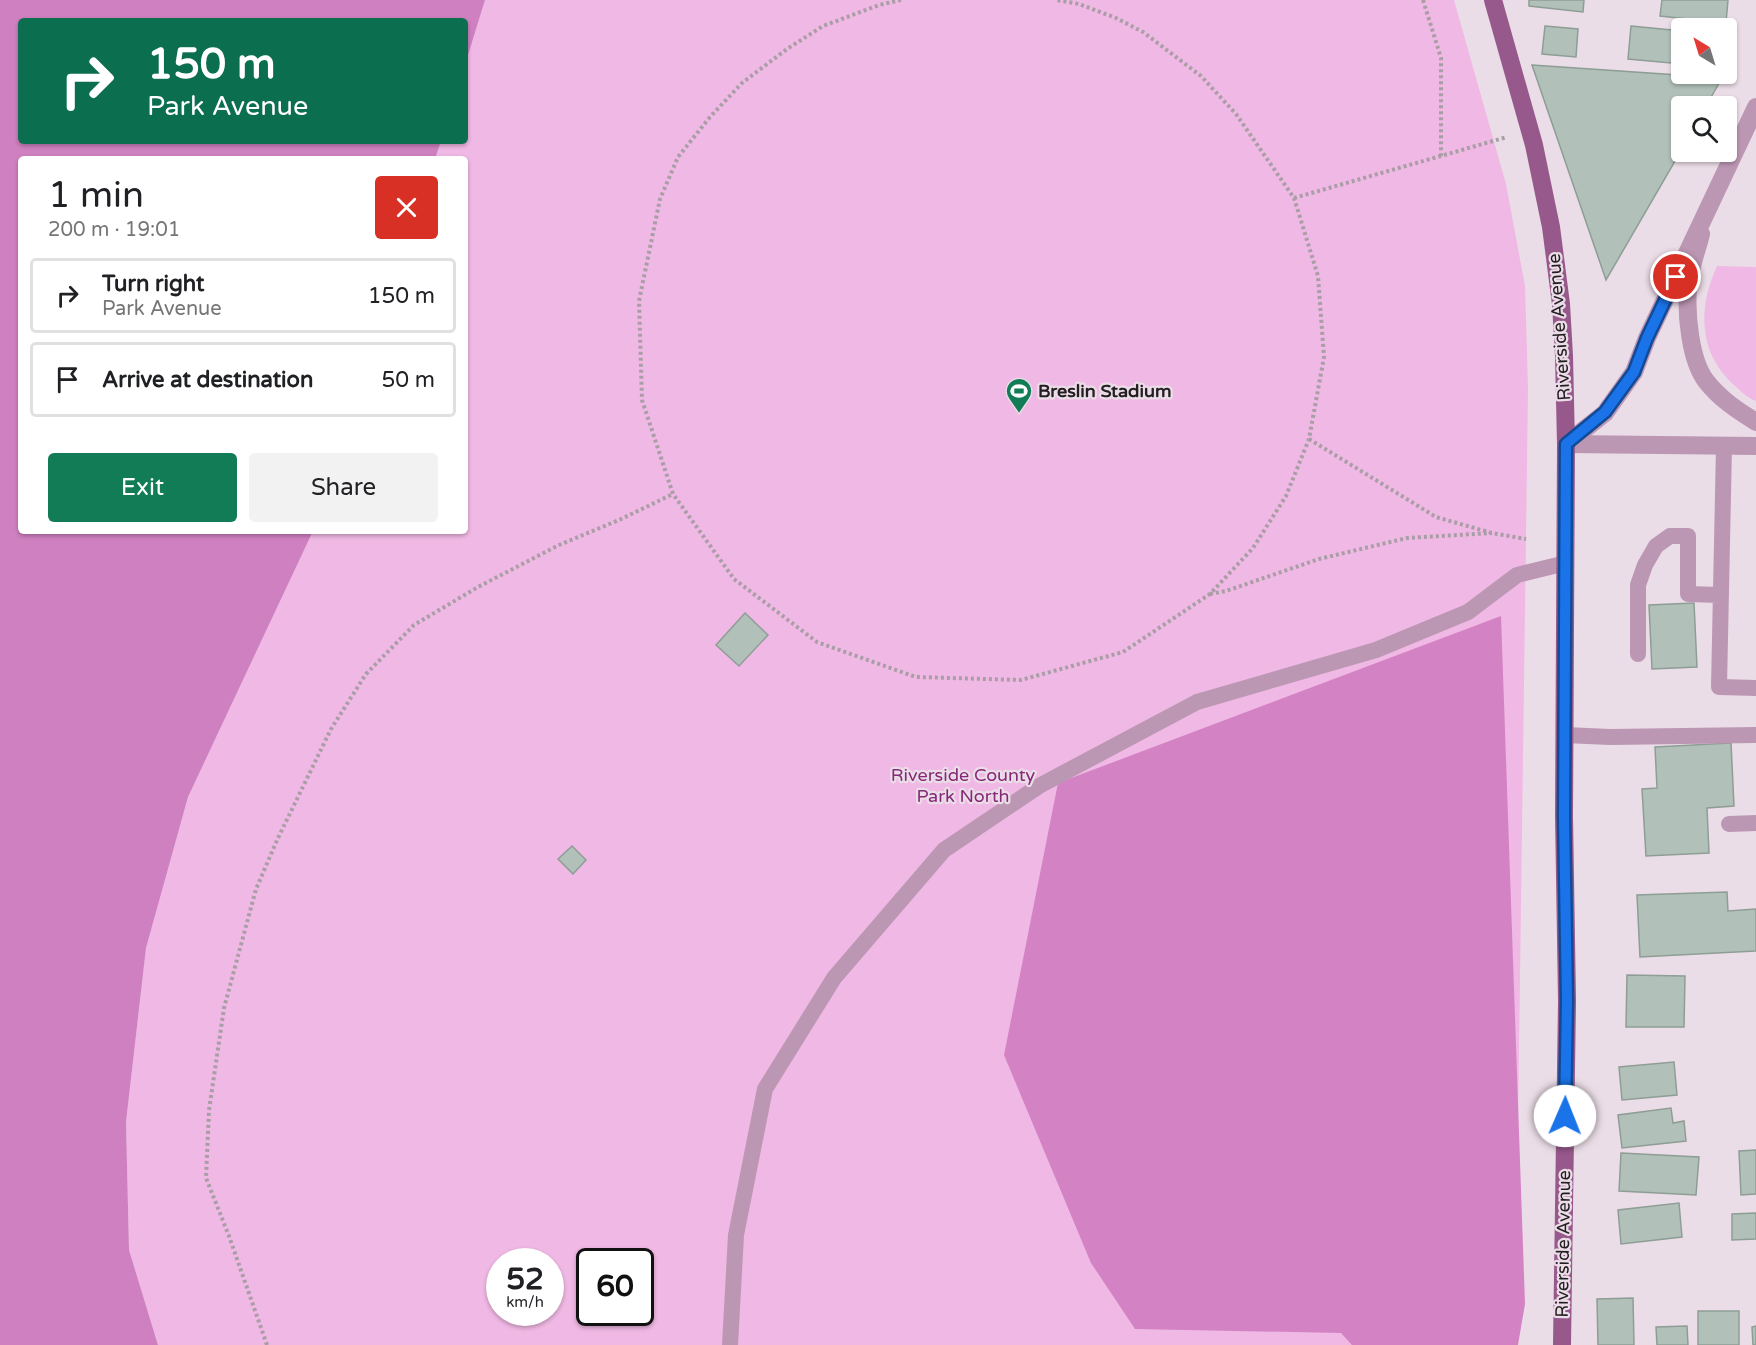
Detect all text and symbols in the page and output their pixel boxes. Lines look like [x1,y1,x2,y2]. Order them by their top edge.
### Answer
north arrow [1671,18,1737,84]
map controls [1671,18,1737,162]
text: 150 m [147,39,276,90]
icon: right [48,42,126,120]
text: Park Avenue [147,90,308,123]
button: search [1671,96,1737,162]
text: 1 min [48,174,144,217]
button: close [375,176,438,239]
text: 200 m · 19:01 [48,218,180,242]
pin [1650,251,1701,302]
street label: Riverside Avenue [1543,253,1575,401]
icon: arrive [1659,260,1692,293]
text: Turn right [102,271,204,297]
icon: right [51,279,84,312]
text: 150 m [368,283,435,309]
text: Park Avenue [102,297,222,321]
icon: arrive [51,363,84,396]
text: Arrive at destination [102,367,313,393]
text: 50 m [381,367,435,393]
sports icon: Breslin Stadium [1004,376,1034,414]
place label: Breslin Stadium [1038,380,1171,402]
button: Exit [48,453,237,522]
button: Share [249,453,438,522]
park label: Riverside County Park North [891,764,1036,807]
position arrow [1533,1084,1597,1148]
street label: Riverside Avenue [1551,1170,1575,1318]
speed limit sign: 60 [576,1248,654,1326]
text: 52 [506,1261,544,1298]
text: km/h [506,1293,544,1311]

